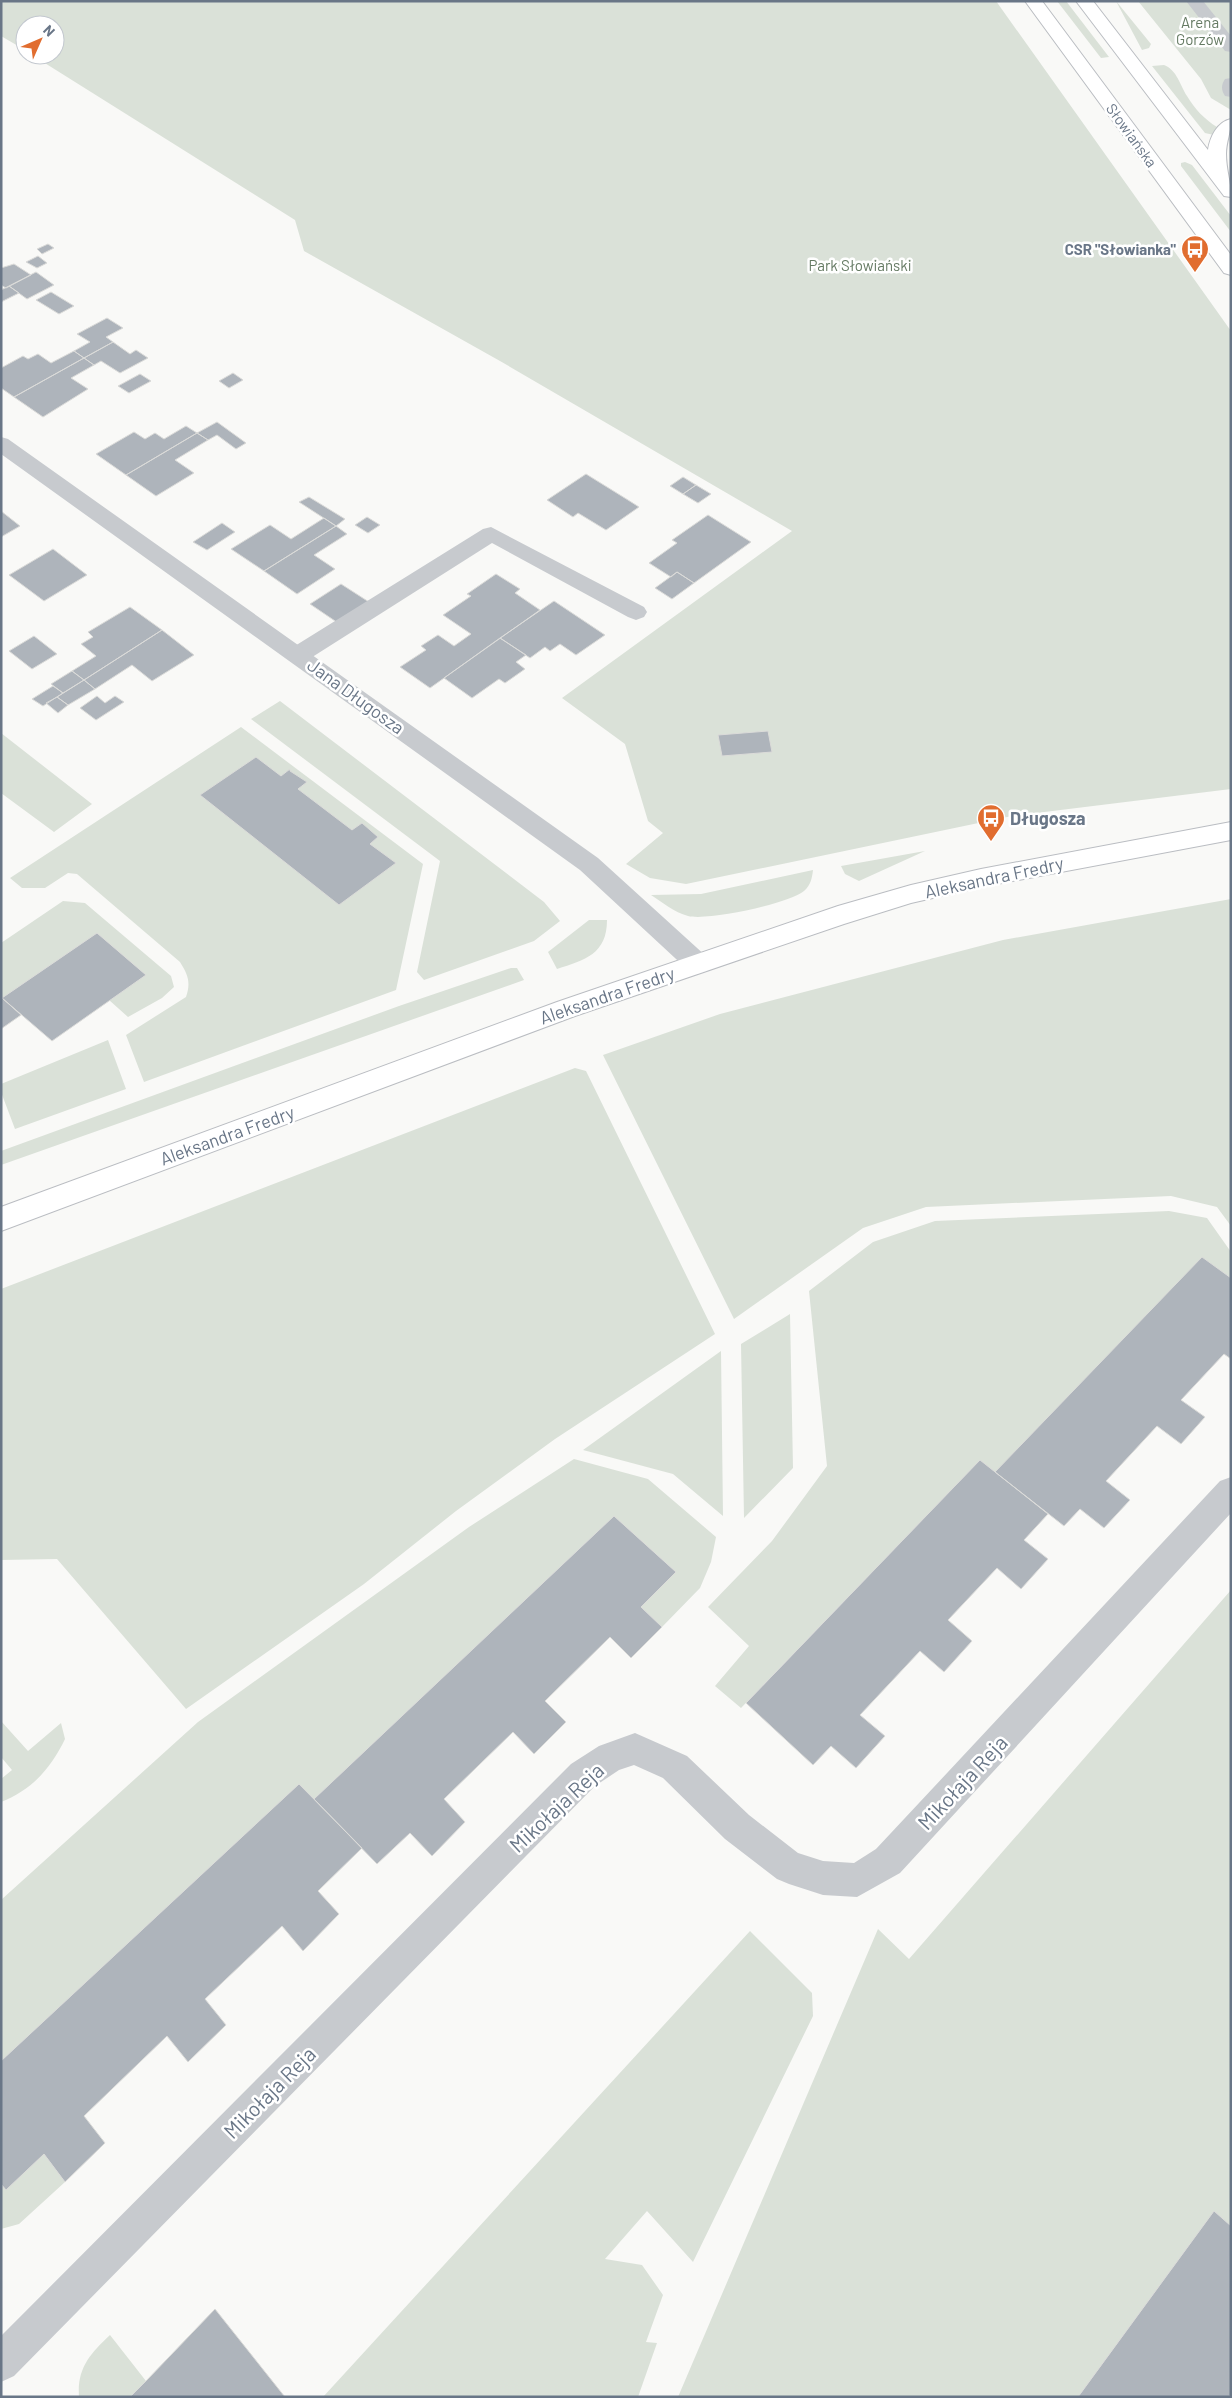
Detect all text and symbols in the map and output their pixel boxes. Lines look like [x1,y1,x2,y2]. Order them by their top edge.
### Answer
park label: Arena Gorzów [1176,13,1224,48]
north arrow [15,15,65,65]
text: N [40,21,59,40]
street label: Słowiańska [1103,100,1161,170]
bus stop icon: CSR "Słowianka" [1180,234,1210,273]
place label: CSR "Słowianka" [1065,240,1177,258]
park label: Park Słowiański [808,256,912,274]
street label: Jana Długosza [303,654,409,738]
bus stop icon: Długosza [976,803,1006,842]
place label: Długosza [1010,807,1086,829]
street label: Aleksandra Fredry [923,852,1065,902]
street label: Aleksandra Fredry [537,962,677,1028]
street label: Aleksandra Fredry [157,1100,297,1170]
street label: Mikołaja Reja [912,1730,1012,1834]
street label: Mikołaja Reja [504,1757,608,1857]
street label: Mikołaja Reja [218,2041,320,2143]

